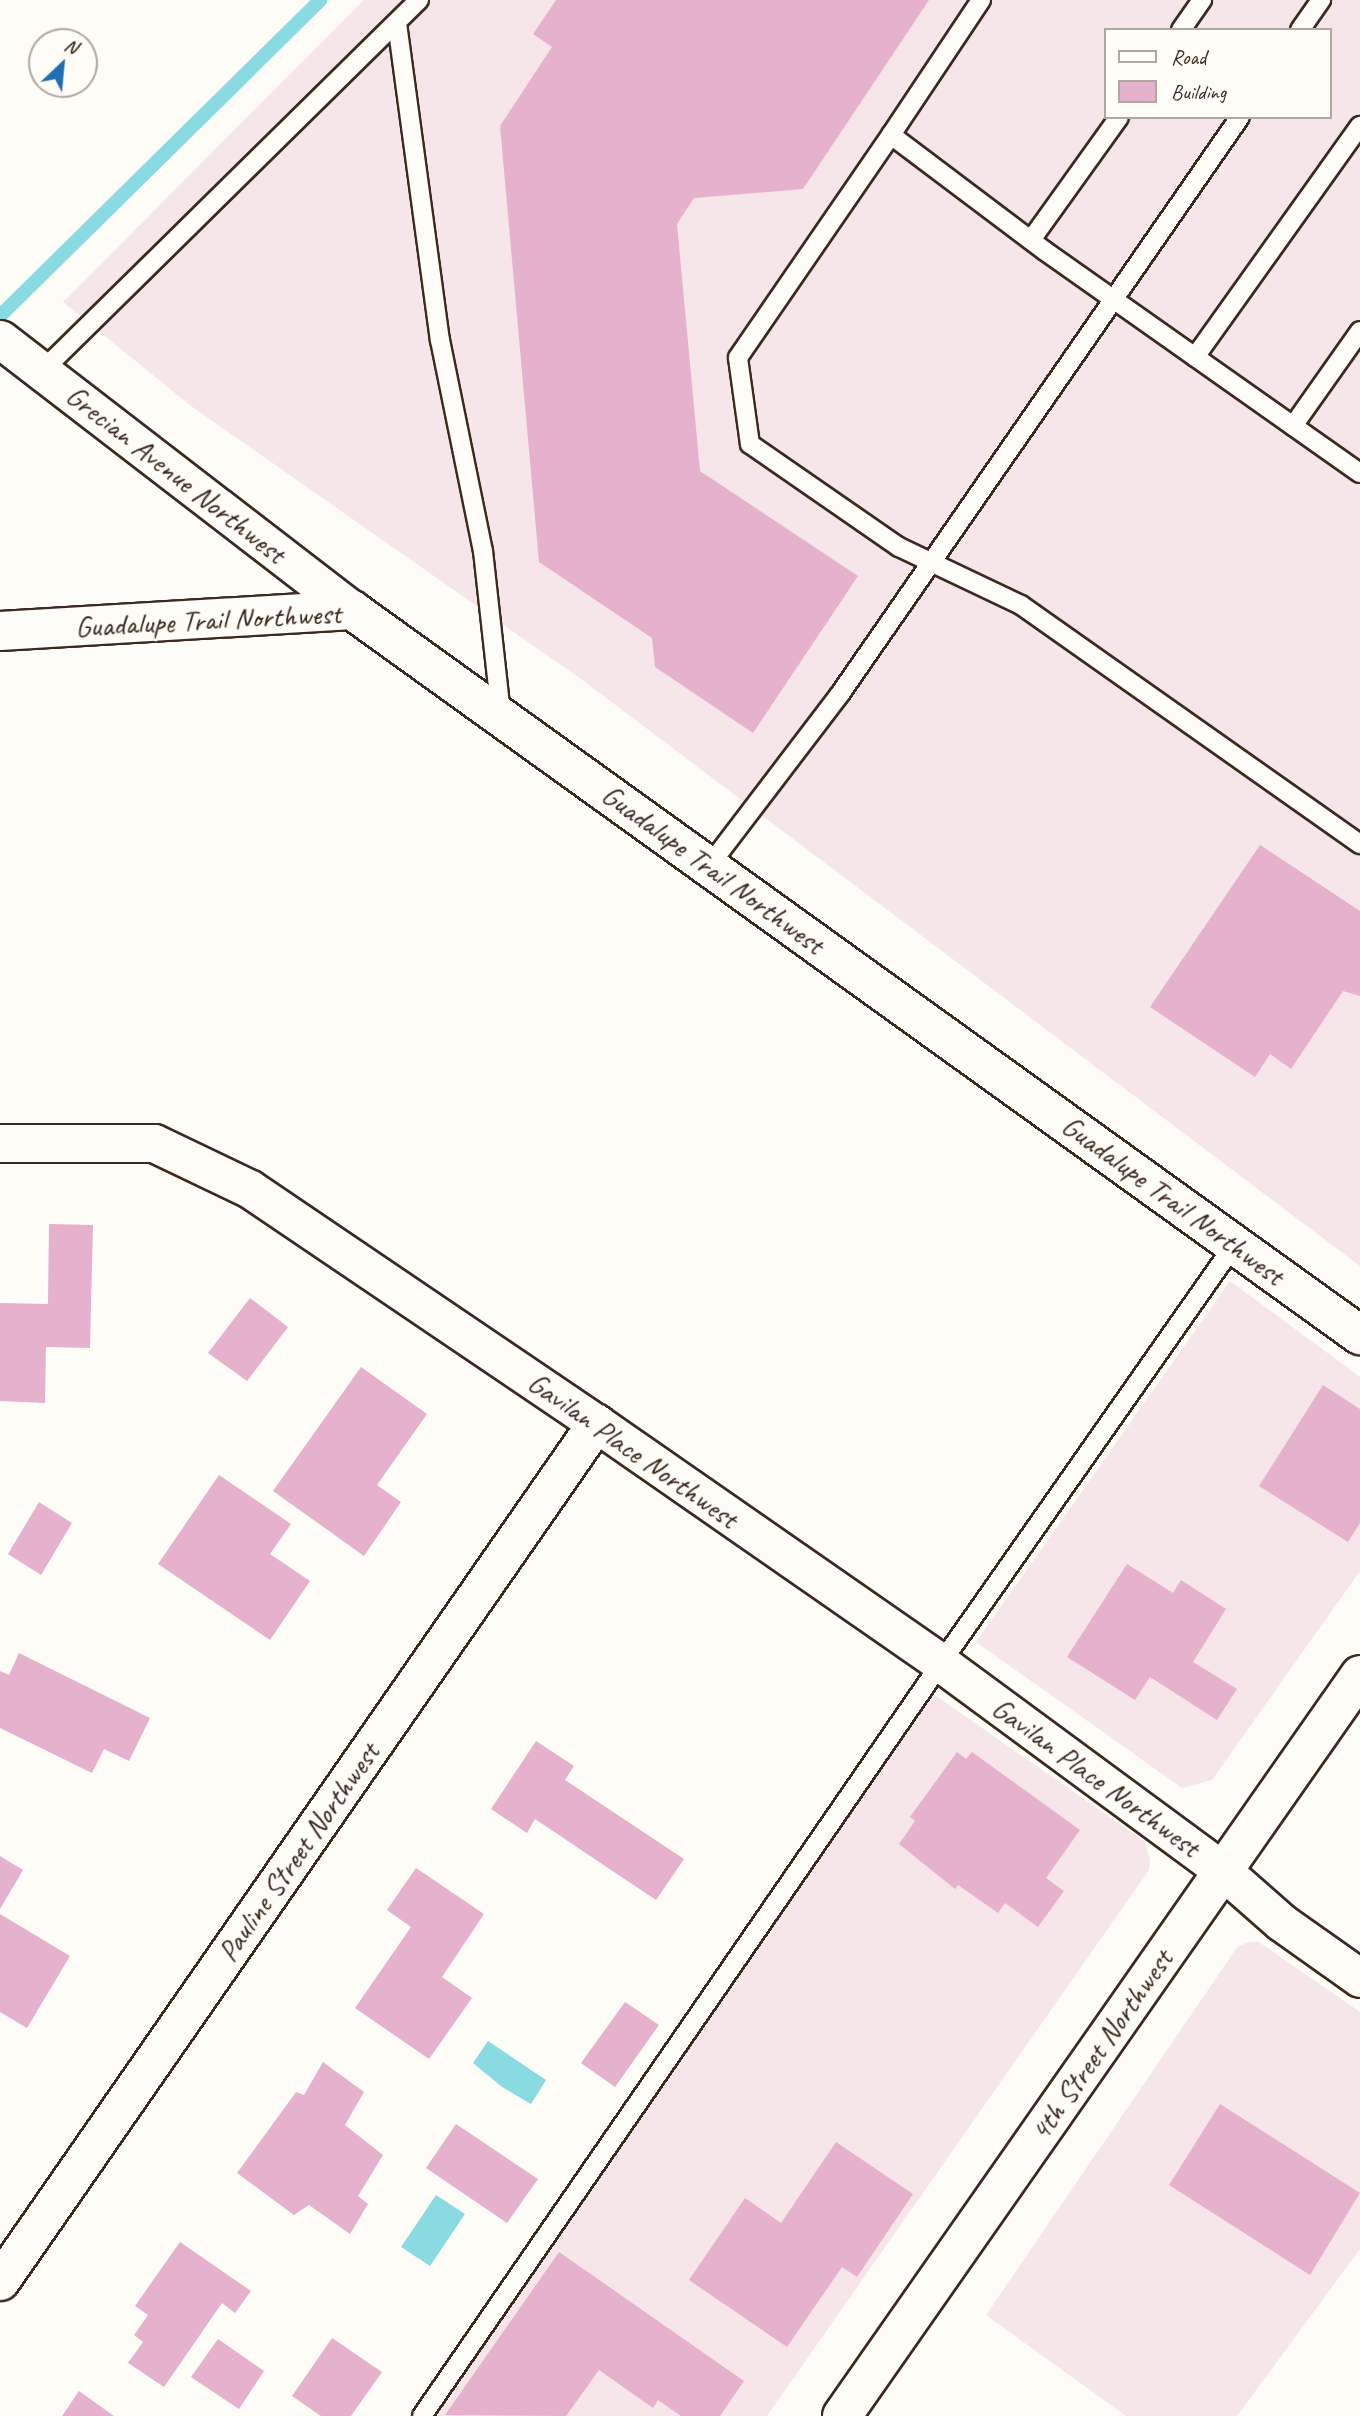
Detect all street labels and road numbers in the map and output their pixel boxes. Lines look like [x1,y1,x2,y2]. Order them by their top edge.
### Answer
street label: Grecian Avenue Northwest [59,377,293,571]
street label: Guadalupe Trail Northwest [73,595,343,645]
street label: Guadalupe Trail Northwest [594,776,832,962]
street label: Guadalupe Trail Northwest [1054,1107,1292,1293]
street label: Gavilan Place Northwest [521,1364,745,1536]
street label: Gavilan Place Northwest [985,1689,1207,1865]
street label: Pauline Street Northwest [209,1736,387,1968]
street label: 4th Street Northwest [1022,1942,1180,2148]

